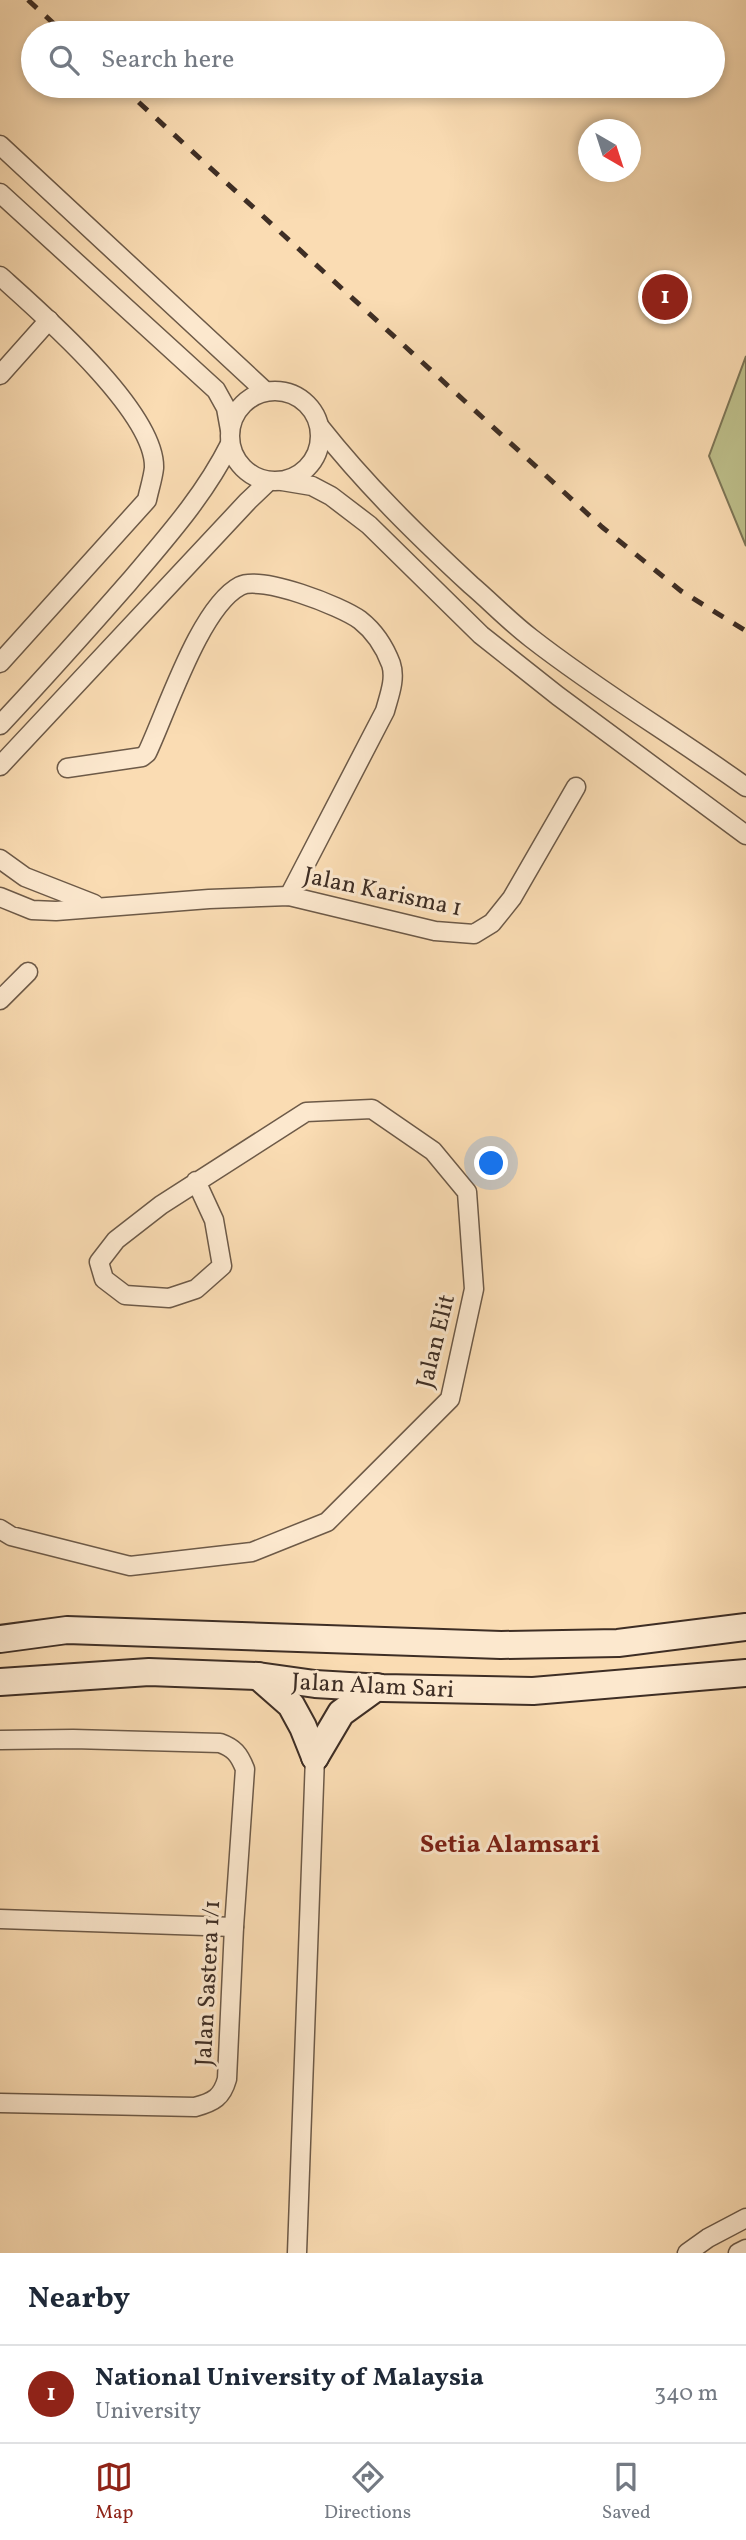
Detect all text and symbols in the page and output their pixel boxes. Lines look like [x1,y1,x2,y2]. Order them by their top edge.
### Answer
search box [21,21,725,98]
icon: search [45,41,83,79]
text: Search here [101,42,234,78]
north arrow [578,119,641,182]
pin: 1 [642,271,688,323]
street label: Jalan Karisma 1 [300,860,465,926]
your location [474,1146,508,1180]
street label: Jalan Elit [409,1291,465,1392]
street label: Jalan Alam Sari [291,1666,455,1708]
district label: Setia Alamsari [420,1827,600,1863]
street label: Jalan Sastera 1/1 [188,1899,230,2067]
text: Nearby [28,2278,130,2320]
text: National University of Malaysia [95,2360,484,2396]
text: 1 [46,2378,56,2410]
text: 340 m [654,2378,718,2410]
text: University [95,2396,201,2428]
tab: Map [95,2458,133,2526]
tab: Directions [324,2458,411,2526]
tab: Saved [602,2458,651,2526]

